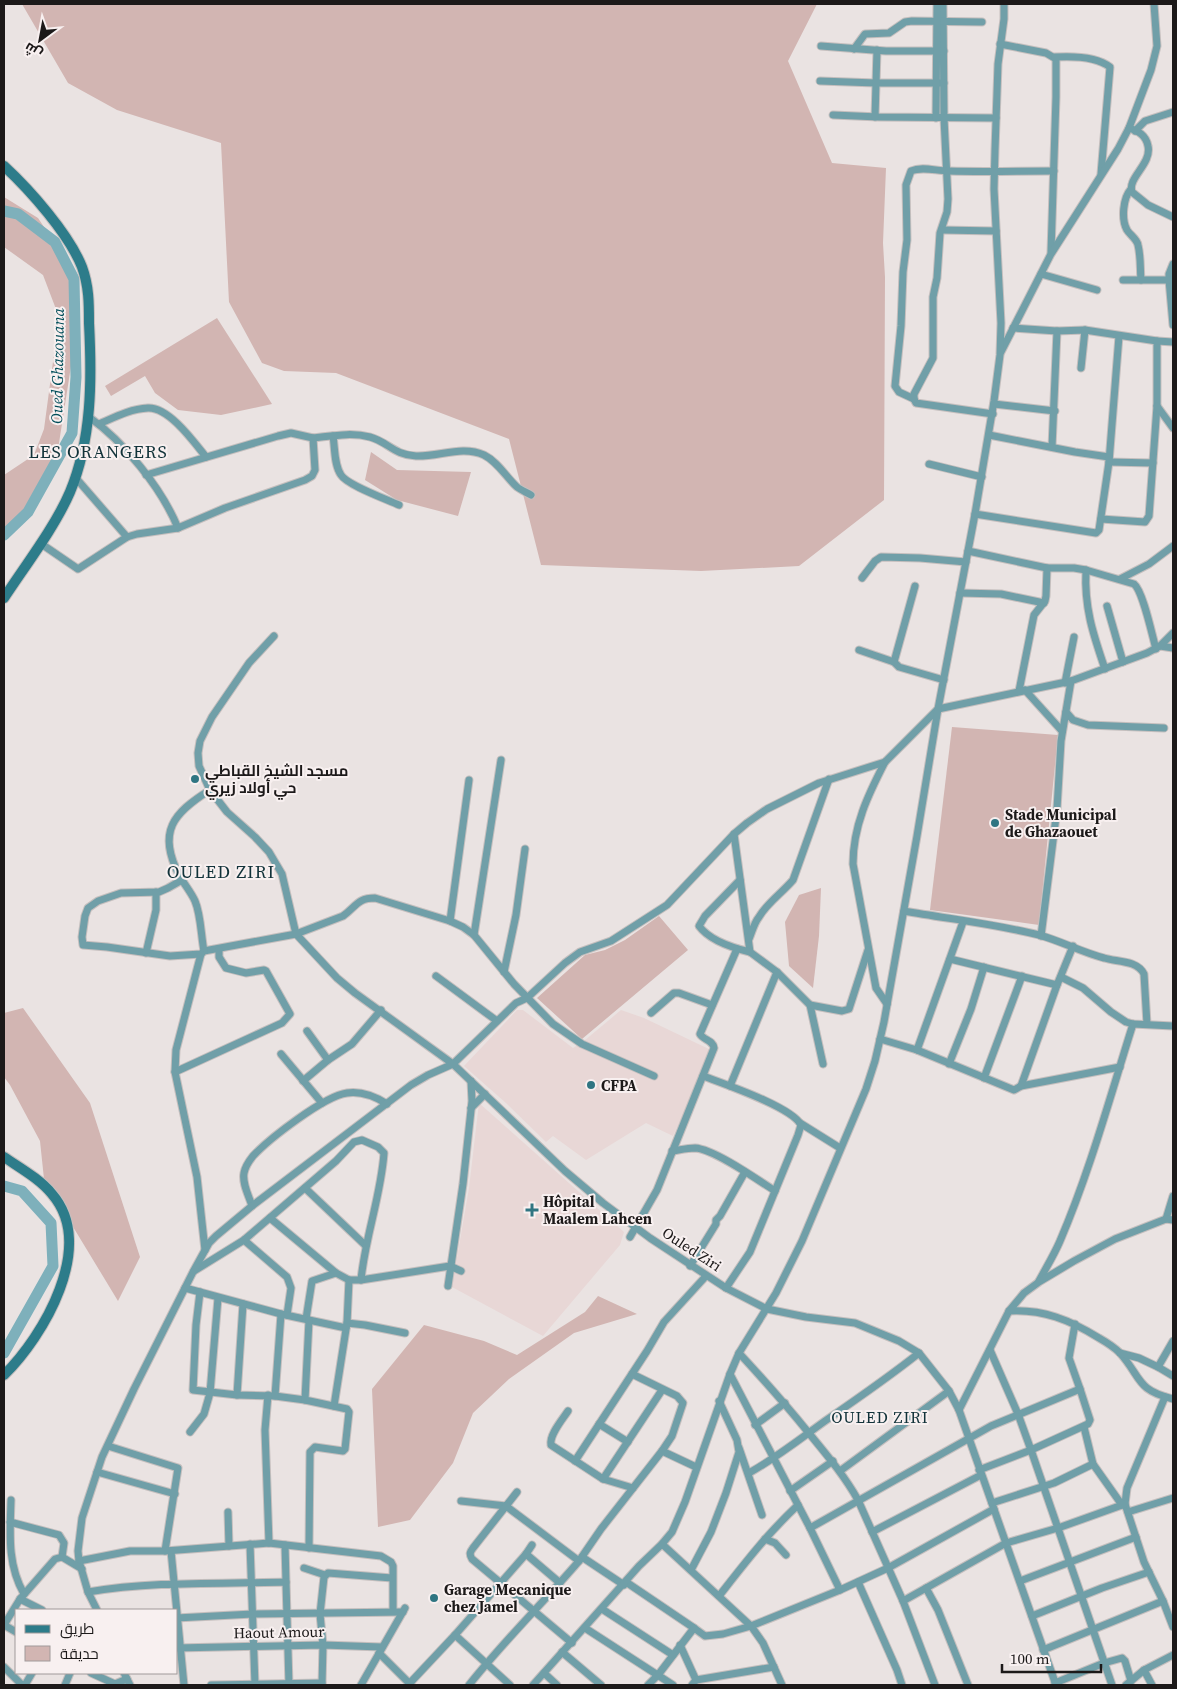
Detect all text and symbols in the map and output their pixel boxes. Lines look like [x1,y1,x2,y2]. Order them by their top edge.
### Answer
north arrow [15,15,65,65]
text: ش [20,38,46,64]
water label: Oued Ghazouana [45,307,69,424]
district label: LES ORANGERS [28,439,168,464]
place label: مسجد الشيخ القباطي حي أولاد زيري [205,760,348,800]
marker: مسجد الشيخ القباطي حي أولاد زيري [189,773,201,785]
place label: Stade Municipal de Ghazaouet [1005,804,1117,842]
marker: Stade Municipal de Ghazaouet [989,817,1001,829]
district label: OULED ZIRI [167,859,275,884]
place label: CFPA [601,1075,637,1096]
marker: CFPA [585,1079,597,1091]
place label: Hôpital Maalem Lahcen [543,1191,652,1229]
marker: Hôpital Maalem Lahcen [525,1203,539,1217]
street label: Ouled Ziri [658,1222,726,1276]
district label: OULED ZIRI [831,1406,929,1428]
place label: Garage Mecanique chez Jamel [444,1579,571,1617]
marker: Garage Mecanique chez Jamel [428,1592,440,1604]
legend [15,1609,178,1674]
text: طريق [60,1618,94,1639]
street label: Haout Amour [233,1621,325,1643]
scale bar [1002,1642,1101,1674]
text: حديقة [60,1643,99,1664]
text: 100 m [1010,1648,1050,1669]

